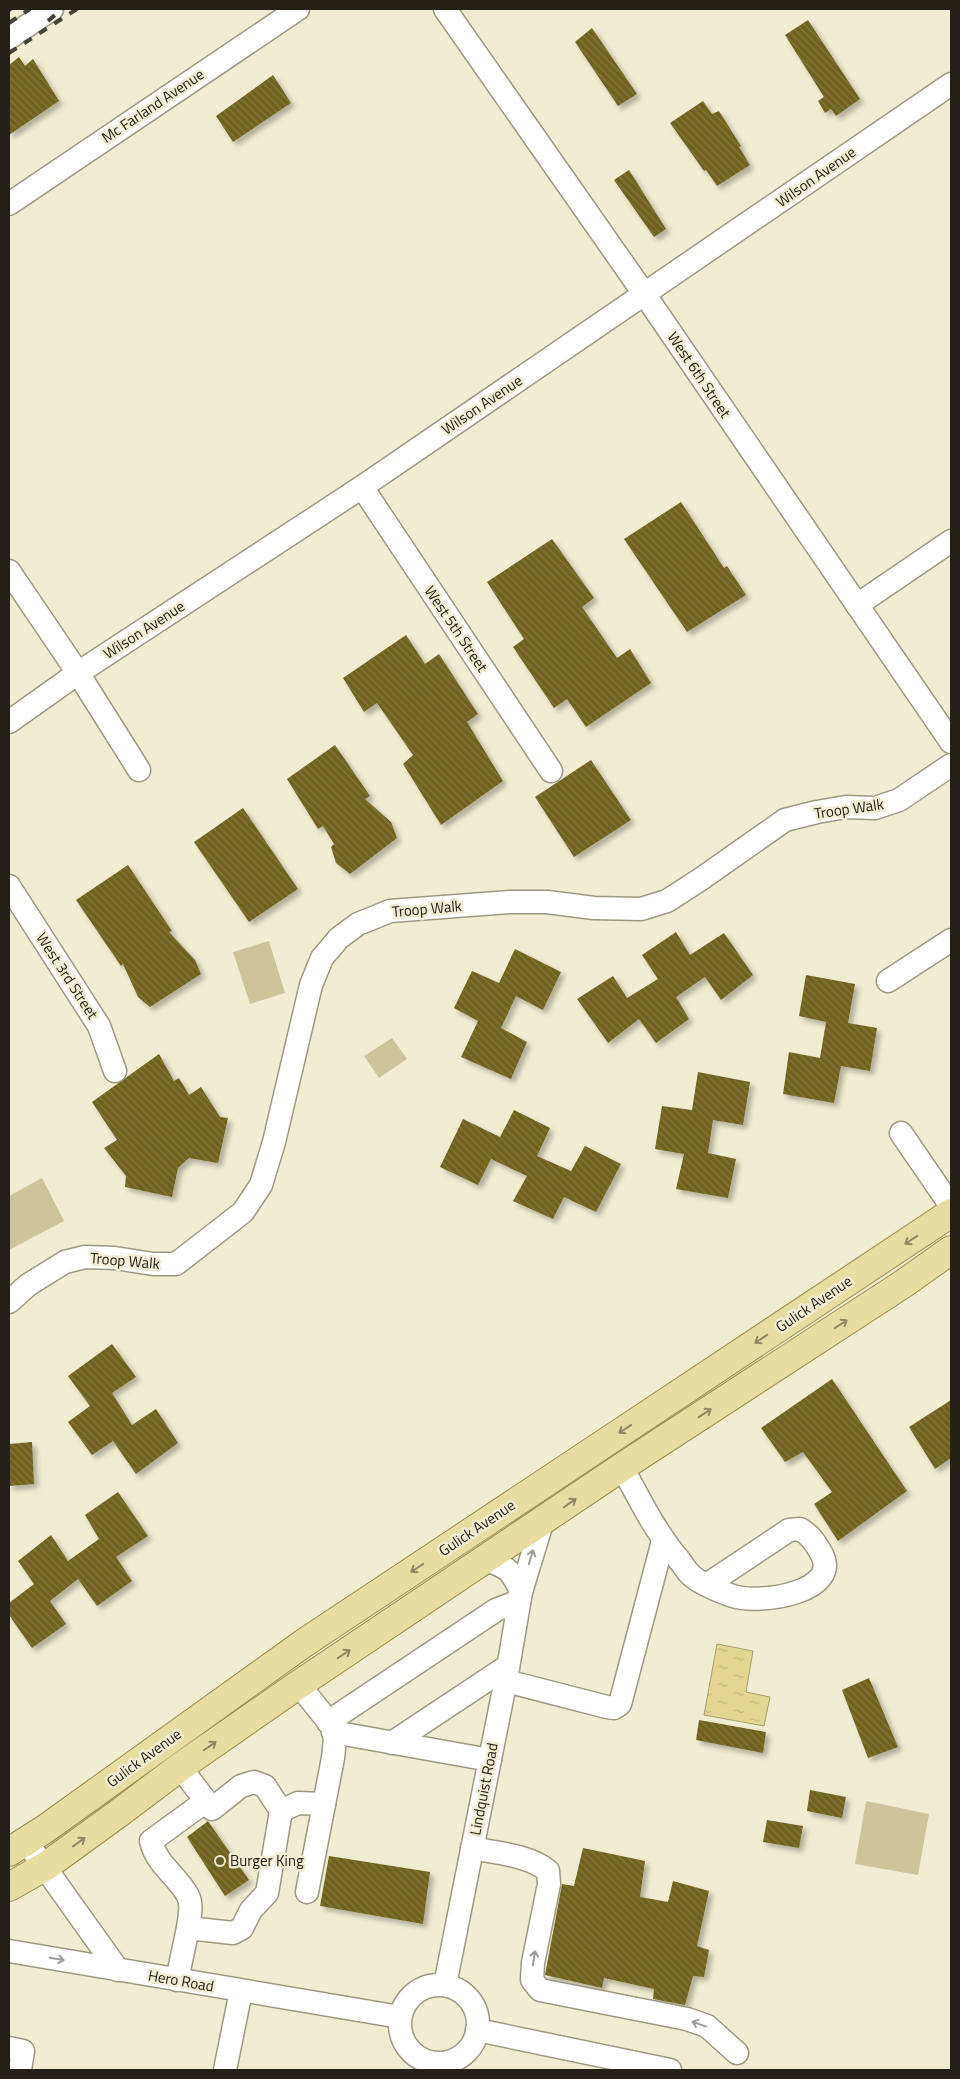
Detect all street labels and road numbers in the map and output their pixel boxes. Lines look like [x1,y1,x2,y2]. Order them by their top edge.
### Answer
street label: Mc Farland Avenue [97,63,209,149]
street label: Wilson Avenue [771,140,860,213]
street label: West 6th Street [662,327,737,423]
street label: Wilson Avenue [437,369,527,440]
street label: West 5th Street [419,581,494,677]
street label: Wilson Avenue [98,595,189,665]
street label: Troop Walk [813,792,885,825]
street label: Troop Walk [391,894,463,923]
street label: West 3rd Street [31,928,105,1024]
street label: Troop Walk [89,1246,161,1275]
street label: Gulick Avenue [771,1269,857,1338]
street label: Gulick Avenue [434,1493,520,1562]
street label: Gulick Avenue [101,1722,186,1793]
street label: Lindquist Road [463,1741,504,1837]
street label: Hero Road [146,1963,216,1998]

